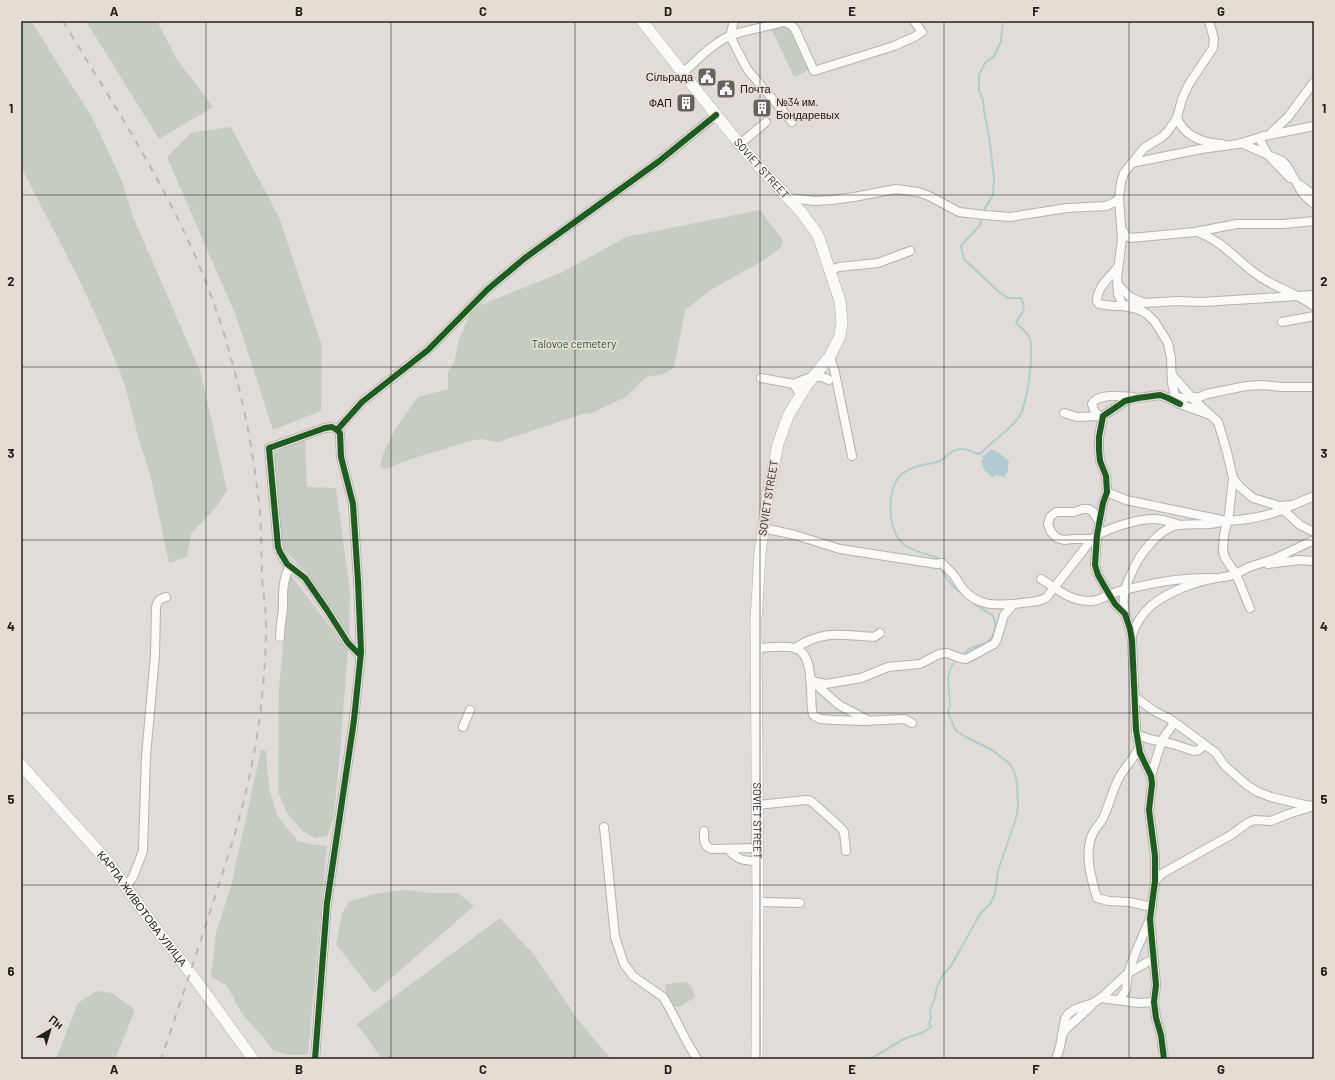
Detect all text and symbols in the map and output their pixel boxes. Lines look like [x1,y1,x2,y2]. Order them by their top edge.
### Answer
text: A [110,3,119,19]
text: B [295,3,303,19]
text: C [479,3,487,19]
text: D [664,3,672,19]
text: E [848,3,856,19]
text: F [1032,3,1040,19]
text: G [1217,3,1225,19]
public building icon: Сільрада [696,66,718,88]
place label: Сільрада [646,70,694,83]
public building icon: Почта [715,78,737,100]
place label: Почта [740,82,771,95]
building icon: ФАП [675,92,697,114]
place label: №34 им. Бондаревых [776,95,840,121]
place label: ФАП [649,96,672,109]
building icon: №34 им. Бондаревых [751,97,773,119]
text: 1 [9,100,13,116]
text: 1 [1322,100,1326,116]
street label: SOVIET STREET [732,135,792,201]
text: 2 [7,273,15,289]
text: 2 [1320,273,1328,289]
park label: Talovoe cemetery [532,337,616,350]
text: 3 [7,445,15,461]
text: 3 [1320,445,1328,461]
street label: SOVIET STREET [755,459,780,537]
text: 4 [7,618,15,634]
text: 4 [1320,618,1328,634]
street label: SOVIET STREET [751,783,765,859]
text: 5 [7,791,15,807]
text: 5 [1320,791,1328,807]
street label: КАРПА ЖИВОТОВА УЛИЦА [95,848,190,969]
text: 6 [8,963,15,979]
text: 6 [1321,963,1328,979]
north arrow [30,1010,70,1050]
text: Пн [47,1012,66,1031]
text: A [110,1061,119,1077]
text: B [295,1061,303,1077]
text: C [479,1061,487,1077]
text: D [664,1061,672,1077]
text: E [848,1061,856,1077]
text: F [1032,1061,1040,1077]
text: G [1217,1061,1225,1077]

